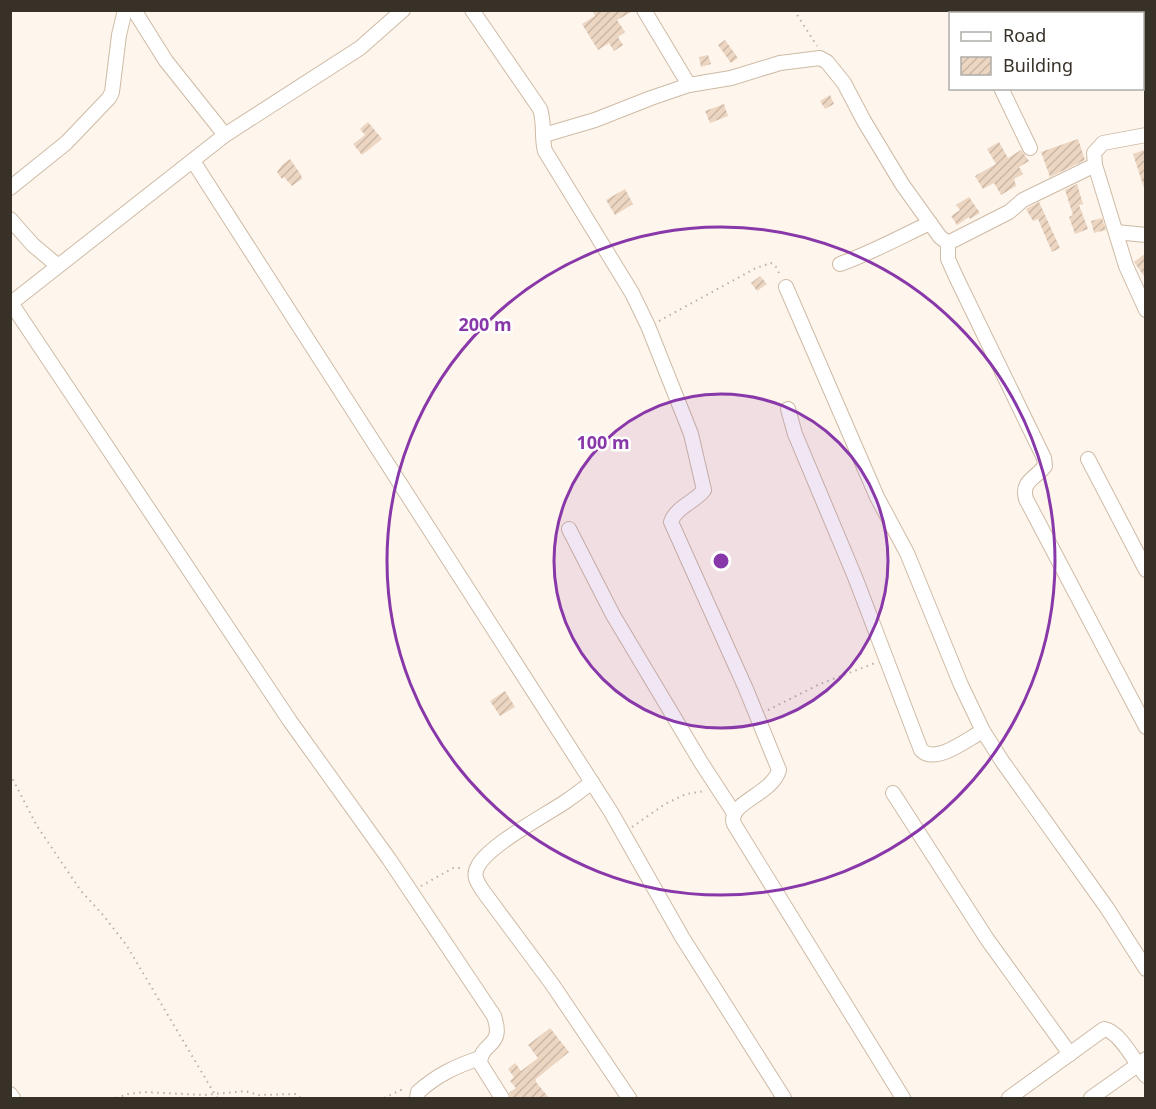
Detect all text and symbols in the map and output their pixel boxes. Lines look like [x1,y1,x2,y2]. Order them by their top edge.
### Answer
legend [949,12,1144,90]
text: Road [1003,23,1046,47]
text: Building [1003,53,1073,77]
text: 200 m [458,312,512,336]
text: 100 m [576,430,630,454]
centre of rings [711,551,731,571]

